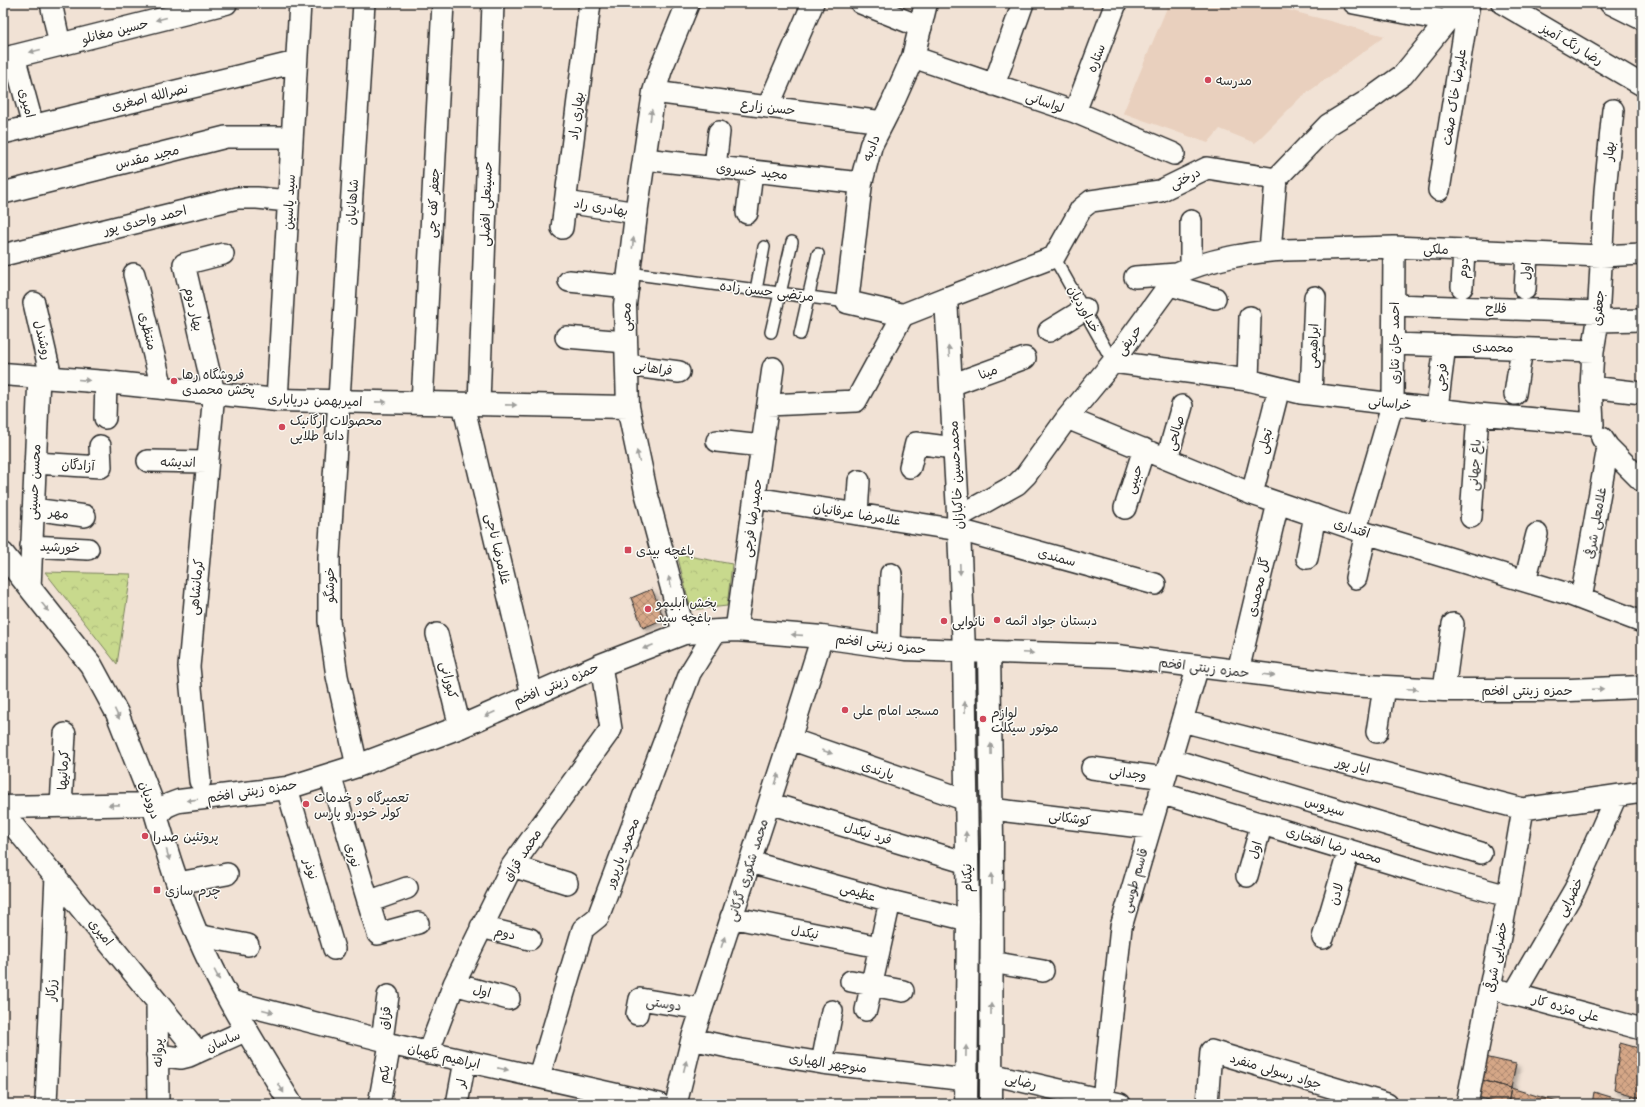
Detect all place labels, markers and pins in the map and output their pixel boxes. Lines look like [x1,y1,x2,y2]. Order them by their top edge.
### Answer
place label: مدرسه [1216,73,1252,89]
marker: مدرسه [1203,75,1213,85]
place label: فروشگاه رها پخش محمدی [182,367,255,398]
marker: فروشگاه رها پخش محمدی [169,376,179,386]
place label: محصولات ارگانیک دانه طلایی [290,413,382,445]
marker: محصولات ارگانیک دانه طلایی [277,422,287,432]
place label: باغچه بیدی [636,543,694,559]
marker: باغچه بیدی [623,545,633,555]
place label: پخش آبلیمو باغچه سید [655,595,717,626]
marker: پخش آبلیمو باغچه سید [643,604,653,614]
place label: دبستان جواد ائمه [1005,613,1097,629]
place label: نانوایی [952,614,986,631]
marker: دبستان جواد ائمه [992,615,1002,625]
marker: نانوایی [939,616,949,626]
place label: مسجد امام علی [853,703,939,721]
marker: مسجد امام علی [840,705,850,715]
place label: لوازم موتور سیکلت [991,705,1058,736]
marker: لوازم موتور سیکلت [978,714,988,724]
place label: تعمیرگاه و خدمات کولر خودرو پارس [314,790,409,821]
marker: تعمیرگاه و خدمات کولر خودرو پارس [301,799,311,809]
place label: پروتئین صدرا [153,829,219,845]
marker: پروتئین صدرا [140,831,150,841]
place label: چرم سازی [165,883,221,901]
marker: چرم سازی [152,885,162,895]

